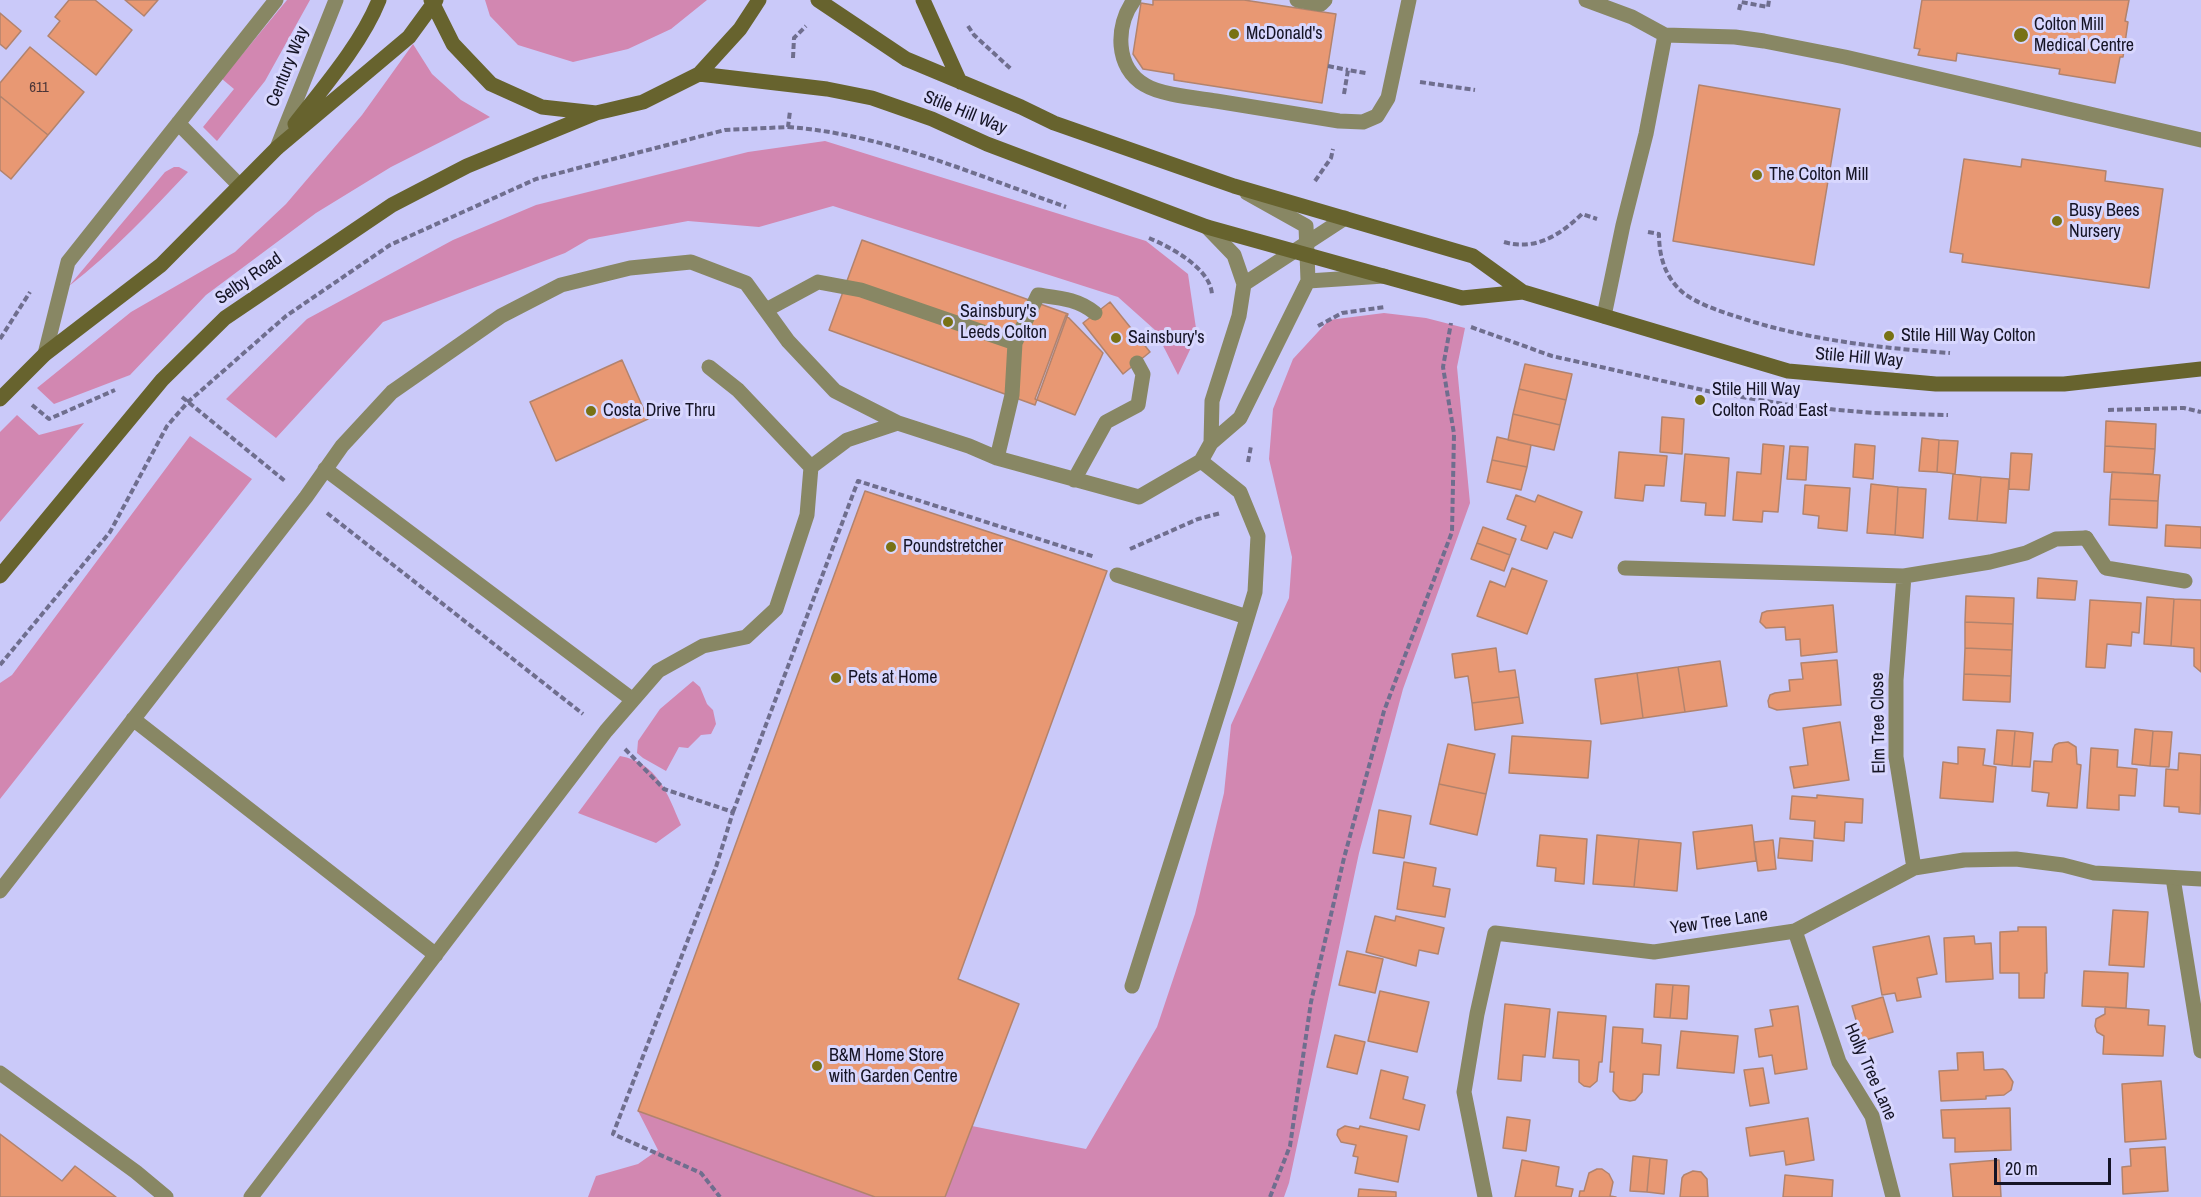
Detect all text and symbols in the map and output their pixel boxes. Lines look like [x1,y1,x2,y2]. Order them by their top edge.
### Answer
place label: Colton Mill Medical Centre [2034,14,2134,57]
place label: McDonald's [1246,23,1323,45]
street label: Century Way [262,24,314,110]
marker: Colton Mill Medical Centre [2012,26,2030,44]
marker: McDonald's [1227,27,1241,41]
house number: 611 [29,79,49,97]
street label: Stile Hill Way [920,86,1010,140]
place label: The Colton Mill [1769,164,1868,186]
marker: The Colton Mill [1750,168,1764,182]
place label: Busy Bees Nursery [2069,200,2140,242]
marker: Busy Bees Nursery [2050,214,2064,228]
street label: Selby Road [212,248,286,310]
place label: Sainsbury's Leeds Colton [960,301,1047,344]
marker: Sainsbury's Leeds Colton [941,315,955,329]
place label: Stile Hill Way Colton [1901,325,2036,347]
place label: Sainsbury's [1128,327,1205,349]
marker: Stile Hill Way Colton [1882,329,1896,343]
marker: Sainsbury's [1109,331,1123,345]
street label: Stile Hill Way [1814,343,1904,373]
place label: Stile Hill Way Colton Road East [1712,379,1828,422]
marker: Stile Hill Way Colton Road East [1693,393,1707,407]
place label: Costa Drive Thru [603,400,715,422]
marker: Costa Drive Thru [584,404,598,418]
place label: Poundstretcher [903,536,1003,558]
marker: Poundstretcher [884,540,898,554]
place label: Pets at Home [848,667,937,689]
marker: Pets at Home [829,671,843,685]
street label: Elm Tree Close [1867,672,1891,774]
street label: Yew Tree Lane [1669,904,1769,940]
street label: Holly Tree Lane [1839,1020,1901,1124]
place label: B&M Home Store with Garden Centre [829,1045,958,1088]
marker: B&M Home Store with Garden Centre [810,1059,824,1073]
scale bar [1997,1146,2114,1184]
text: 20 m [2005,1156,2038,1181]

